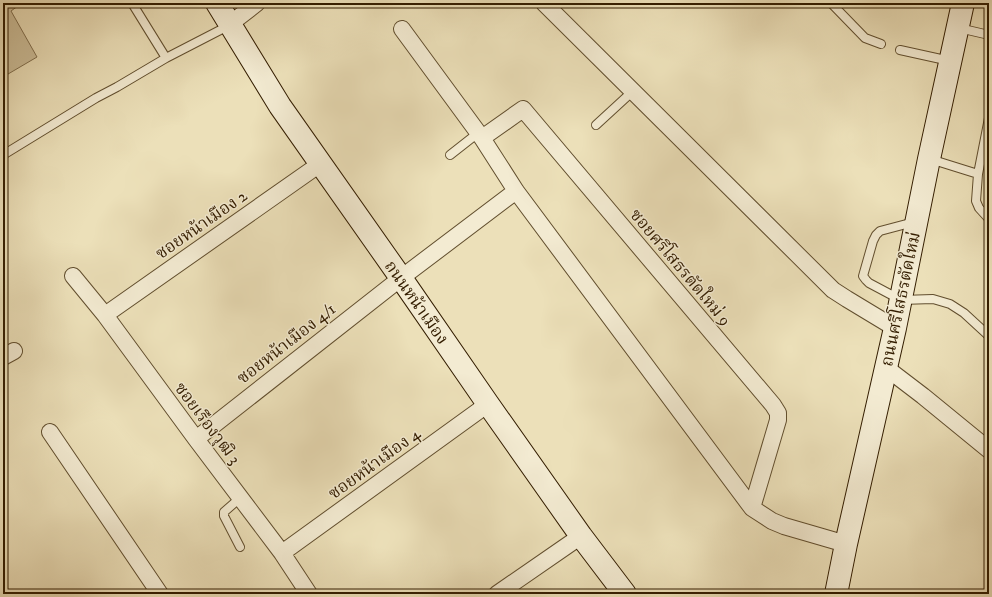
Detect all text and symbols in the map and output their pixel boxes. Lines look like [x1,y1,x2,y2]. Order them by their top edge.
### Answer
street label: ซอยหน้าเมือง 2 [151,185,252,265]
street label: ซอยศรีโสธรตัดใหม่ 9 [625,202,738,331]
street label: ถนนศรีโสธรตัดใหม่ [873,229,926,368]
street label: ถนนหน้าเมือง [379,256,453,349]
street label: ซอยหน้าเมือง 4/1 [233,298,340,389]
street label: ซอยเรืองวุฒิ 3 [169,378,245,469]
street label: ซอยหน้าเมือง 4 [324,422,426,505]

